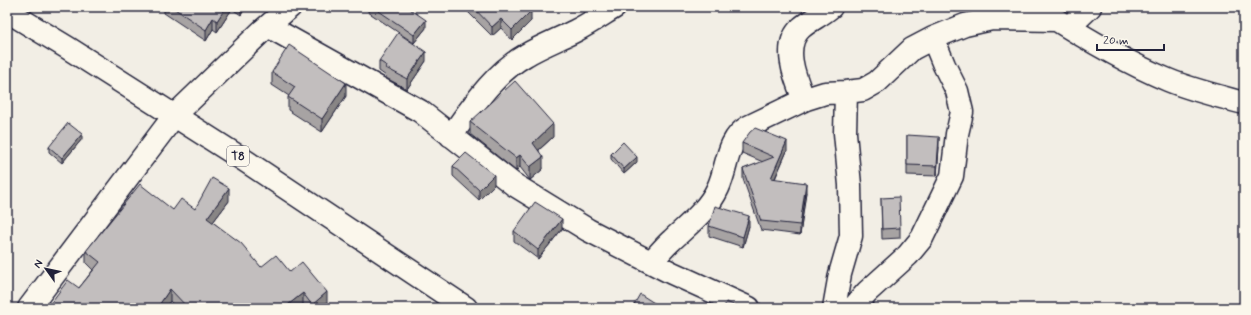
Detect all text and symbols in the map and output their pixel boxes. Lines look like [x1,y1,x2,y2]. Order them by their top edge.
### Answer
scale bar [1097,26,1164,52]
text: 20 m [1103,33,1129,49]
road number: T8 [227,146,249,166]
north arrow [26,249,66,289]
text: N [31,257,46,271]

